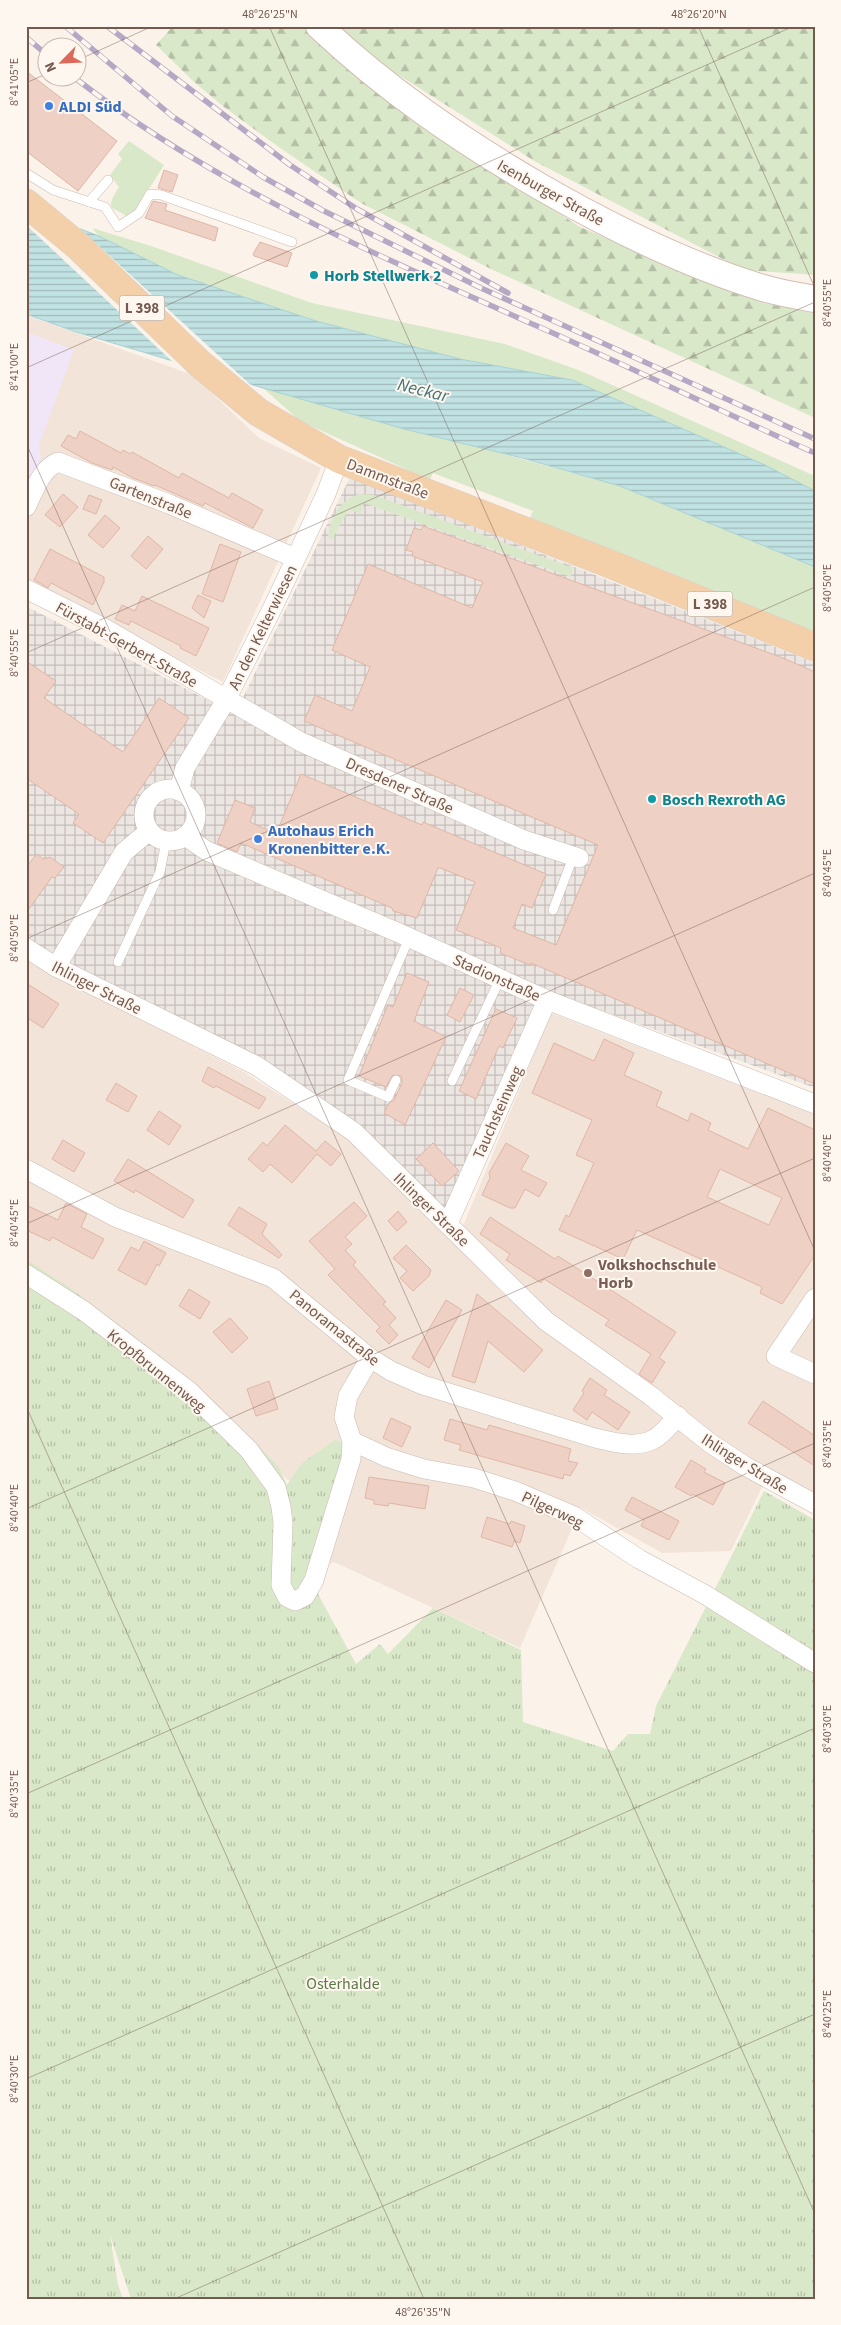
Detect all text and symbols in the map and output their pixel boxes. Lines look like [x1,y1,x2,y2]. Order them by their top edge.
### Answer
text: 48°26'25"N [242,6,298,23]
text: 48°26'20"N [671,6,727,23]
north arrow [38,38,88,88]
text: 8°41'05"E [6,58,23,106]
text: N [40,59,62,75]
place label: ALDI Süd [58,96,122,118]
marker: ALDI Süd [43,100,55,112]
street label: Isenburger Straße [493,154,608,231]
place label: Horb Stellwerk 2 [324,265,441,287]
marker: Horb Stellwerk 2 [308,269,320,281]
text: 8°40'55"E [819,279,836,327]
road number: L 398 [120,296,164,320]
text: 8°41'00"E [6,343,23,391]
water label: Neckar [395,372,452,409]
street label: Dammstraße [343,453,432,505]
street label: Gartenstraße [106,471,195,525]
street label: An den Kelterwiesen [223,561,303,694]
text: 8°40'50"E [819,564,836,612]
road number: L 398 [688,592,732,616]
street label: Fürstabt-Gerbert-Straße [52,597,202,693]
text: 8°40'55"E [6,629,23,677]
street label: Dresdener Straße [342,752,457,820]
place label: Bosch Rexroth AG [662,789,786,811]
marker: Bosch Rexroth AG [646,793,658,805]
place label: Autohaus Erich Kronenbitter e.K. [267,820,390,860]
marker: Autohaus Erich Kronenbitter e.K. [252,833,264,845]
text: 8°40'45"E [819,849,836,897]
text: 8°40'50"E [6,914,23,962]
street label: Stadionstraße [449,949,544,1007]
street label: Ihlinger Straße [48,956,145,1020]
street label: Tauchsteinweg [468,1062,528,1162]
text: 8°40'40"E [819,1134,836,1182]
street label: Ihlinger Straße [388,1168,474,1252]
text: 8°40'45"E [6,1199,23,1247]
place label: Volkshochschule Horb [597,1254,716,1294]
marker: Volkshochschule Horb [582,1267,594,1279]
street label: Panoramastraße [284,1284,384,1371]
street label: Kropfbrunnenweg [102,1324,210,1418]
text: 8°40'35"E [819,1420,836,1468]
street label: Ihlinger Straße [697,1429,792,1499]
text: 8°40'40"E [6,1484,23,1532]
street label: Pilgerweg [518,1486,587,1534]
text: 8°40'30"E [819,1705,836,1753]
text: 8°40'35"E [6,1770,23,1818]
park label: Osterhalde [306,1973,380,1995]
text: 8°40'25"E [819,1990,836,2038]
text: 8°40'30"E [6,2055,23,2103]
text: 48°26'35"N [395,2304,451,2321]

